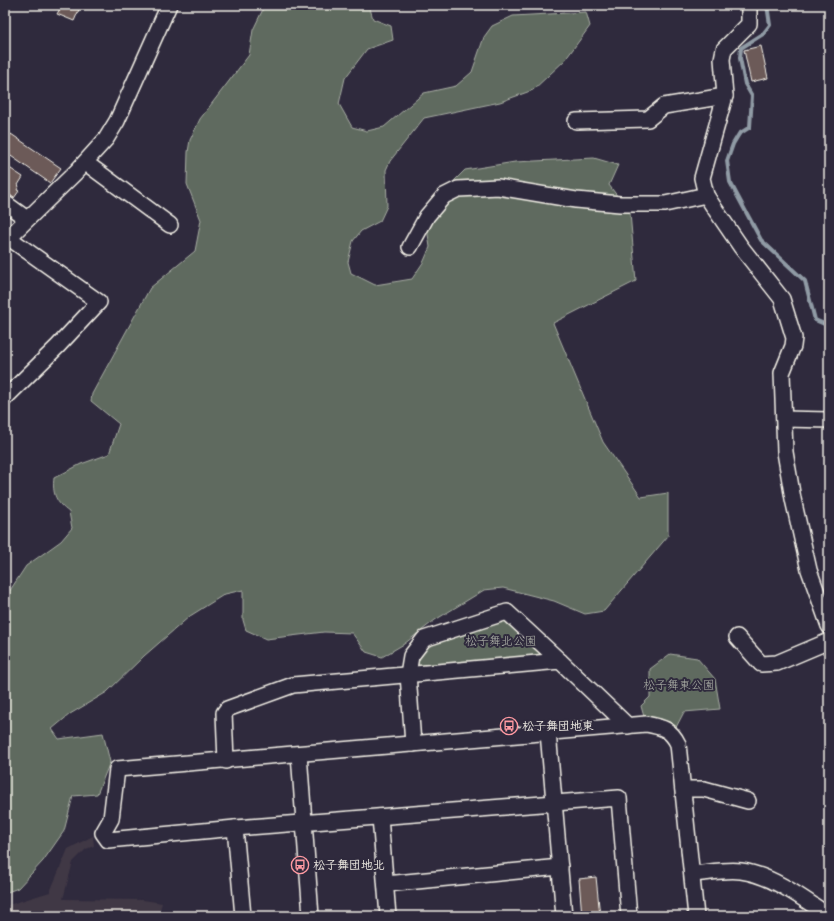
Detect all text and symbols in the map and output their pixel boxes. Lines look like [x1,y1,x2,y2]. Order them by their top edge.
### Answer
park label: 松子舞北公園 [465,631,537,649]
park label: 松子舞東公園 [643,675,715,693]
bus stop icon: 松子舞団地東 [499,716,519,736]
place label: 松子舞団地東 [522,716,594,734]
bus stop icon: 松子舞団地北 [290,855,310,875]
place label: 松子舞団地北 [313,855,385,873]

